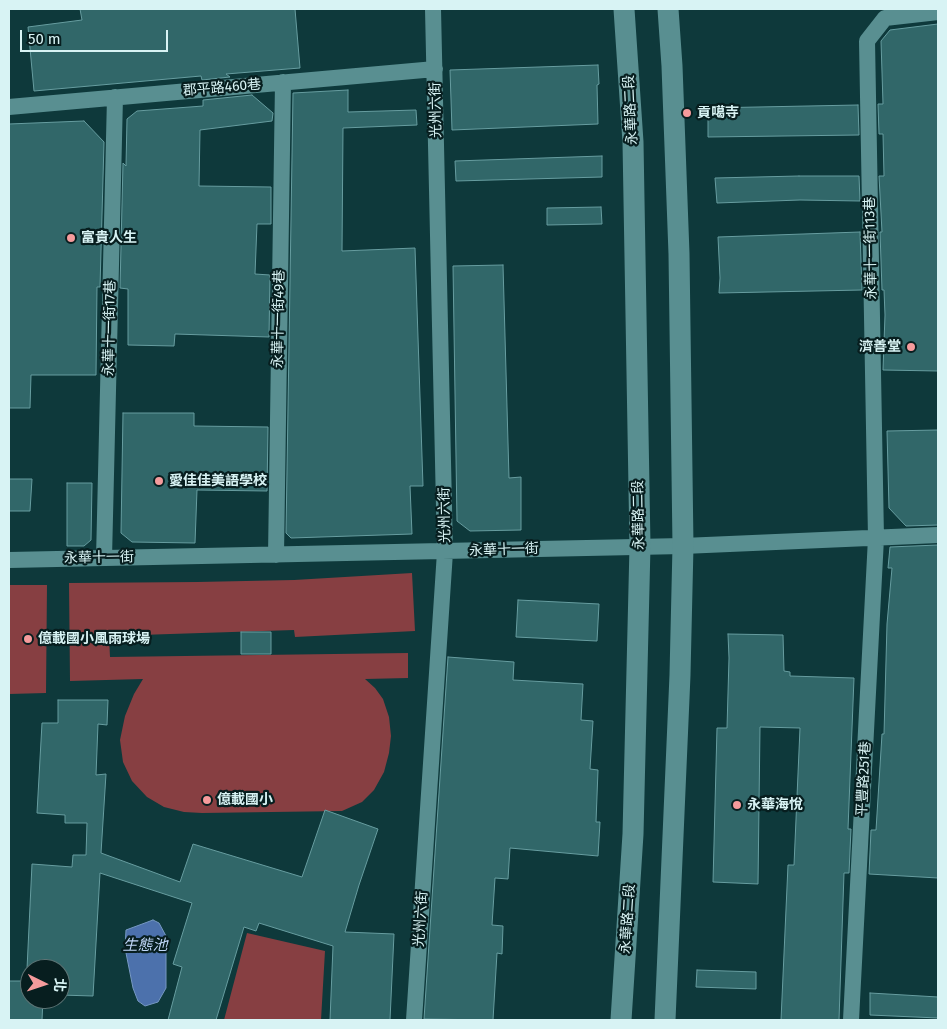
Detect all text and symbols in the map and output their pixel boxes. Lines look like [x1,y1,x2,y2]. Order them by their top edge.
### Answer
scale bar [22,20,170,52]
text: 50 m [28,30,61,48]
street label: 永華路二段 [621,75,641,145]
street label: 郡平路460巷 [182,76,262,100]
street label: 光州六街 [427,82,445,138]
place label: 貢噶寺 [697,105,739,121]
marker: 貢噶寺 [681,107,693,119]
street label: 永華十一街113巷 [862,196,880,300]
place label: 富貴人生 [81,230,137,246]
marker: 富貴人生 [65,232,77,244]
street label: 永華十一街49巷 [270,270,288,368]
street label: 永華十一街17巷 [101,280,119,376]
place label: 濟善堂 [859,339,901,355]
marker: 濟善堂 [905,341,917,353]
place label: 愛佳佳美語學校 [169,473,267,489]
marker: 愛佳佳美語學校 [153,475,165,487]
street label: 永華路二段 [630,480,648,550]
street label: 光州六街 [436,487,454,543]
street label: 永華十一街 [469,540,539,560]
street label: 永華十一街 [64,549,134,567]
place label: 億載國小風雨球場 [38,631,150,647]
marker: 億載國小風雨球場 [22,633,34,645]
street label: 平豐路251巷 [854,741,874,817]
place label: 億載國小 [217,792,273,808]
marker: 億載國小 [201,794,213,806]
place label: 永華海悅 [747,797,803,813]
marker: 永華海悅 [731,799,743,811]
street label: 永華路二段 [617,883,639,955]
street label: 光州六街 [411,890,431,948]
water label: 生態池 [123,937,167,955]
north arrow [20,959,70,1009]
text: 北 [50,977,68,993]

